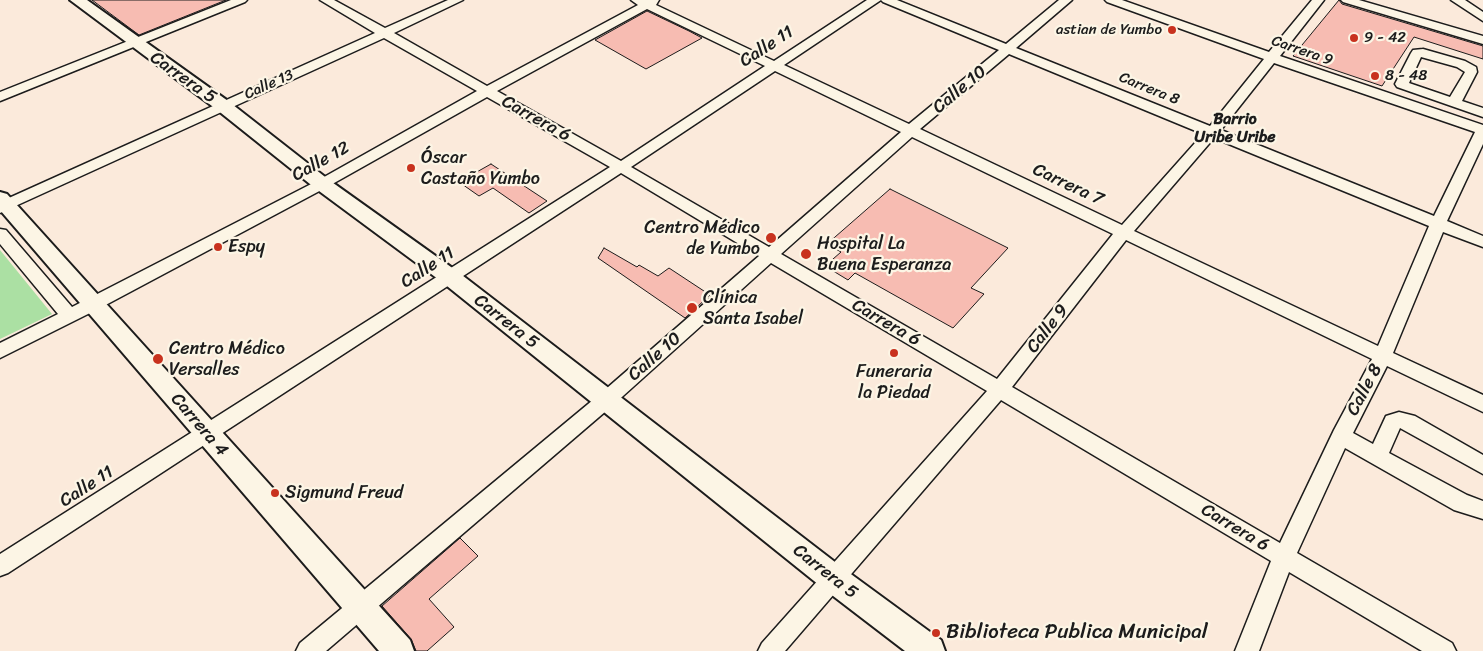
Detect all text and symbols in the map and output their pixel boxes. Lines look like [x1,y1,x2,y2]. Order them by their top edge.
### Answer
place label: astian de Yumbo [1056,21,1162,39]
street label: Calle 11 [736,22,798,72]
marker: astian de Yumbo [1166,24,1178,36]
place label: 9 - 42 [1364,29,1406,47]
street label: Carrera 9 [1269,32,1335,70]
marker: 9 - 42 [1348,32,1360,44]
street label: Carrera 5 [146,47,220,109]
street label: Calle 10 [929,61,991,119]
street label: Calle 13 [242,66,296,104]
place label: 8 - 48 [1385,67,1427,85]
street label: Carrera 8 [1116,69,1182,109]
marker: 8 - 48 [1369,70,1381,82]
street label: Carrera 6 [498,91,574,147]
district label: Barrio Uribe Uribe [1195,110,1275,148]
street label: Calle 12 [288,137,354,187]
place label: Óscar Castaño Yumbo [421,147,540,190]
street label: Carrera 7 [1029,159,1107,211]
marker: Óscar Castaño Yumbo [405,162,417,174]
place label: Centro Médico de Yumbo [644,217,760,260]
marker: Centro Médico de Yumbo [764,231,778,245]
place label: Hospital La Buena Esperanza [817,233,951,276]
place label: Espy [228,236,265,258]
marker: Espy [212,241,224,253]
street label: Calle 11 [397,243,459,293]
marker: Hospital La Buena Esperanza [799,247,813,261]
place label: Clínica Santa Isabel [703,287,803,330]
street label: Carrera 5 [469,290,543,354]
street label: Carrera 6 [848,295,924,351]
street label: Calle 9 [1022,300,1074,358]
marker: Clínica Santa Isabel [685,301,699,315]
street label: Calle 10 [624,328,686,386]
place label: Centro Médico Versalles [169,338,285,380]
marker: Funeraria la Piedad [888,347,900,359]
marker: Centro Médico Versalles [151,352,165,366]
place label: Funeraria la Piedad [856,361,932,404]
street label: Calle 8 [1342,361,1388,419]
street label: Carrera 4 [166,389,232,461]
street label: Calle 11 [56,462,118,512]
place label: Sigmund Freud [285,482,403,504]
marker: Sigmund Freud [269,487,281,499]
street label: Carrera 6 [1197,499,1273,557]
street label: Carrera 5 [788,540,862,604]
place label: Biblioteca Publica Municipal [946,620,1208,646]
marker: Biblioteca Publica Municipal [930,627,942,639]

